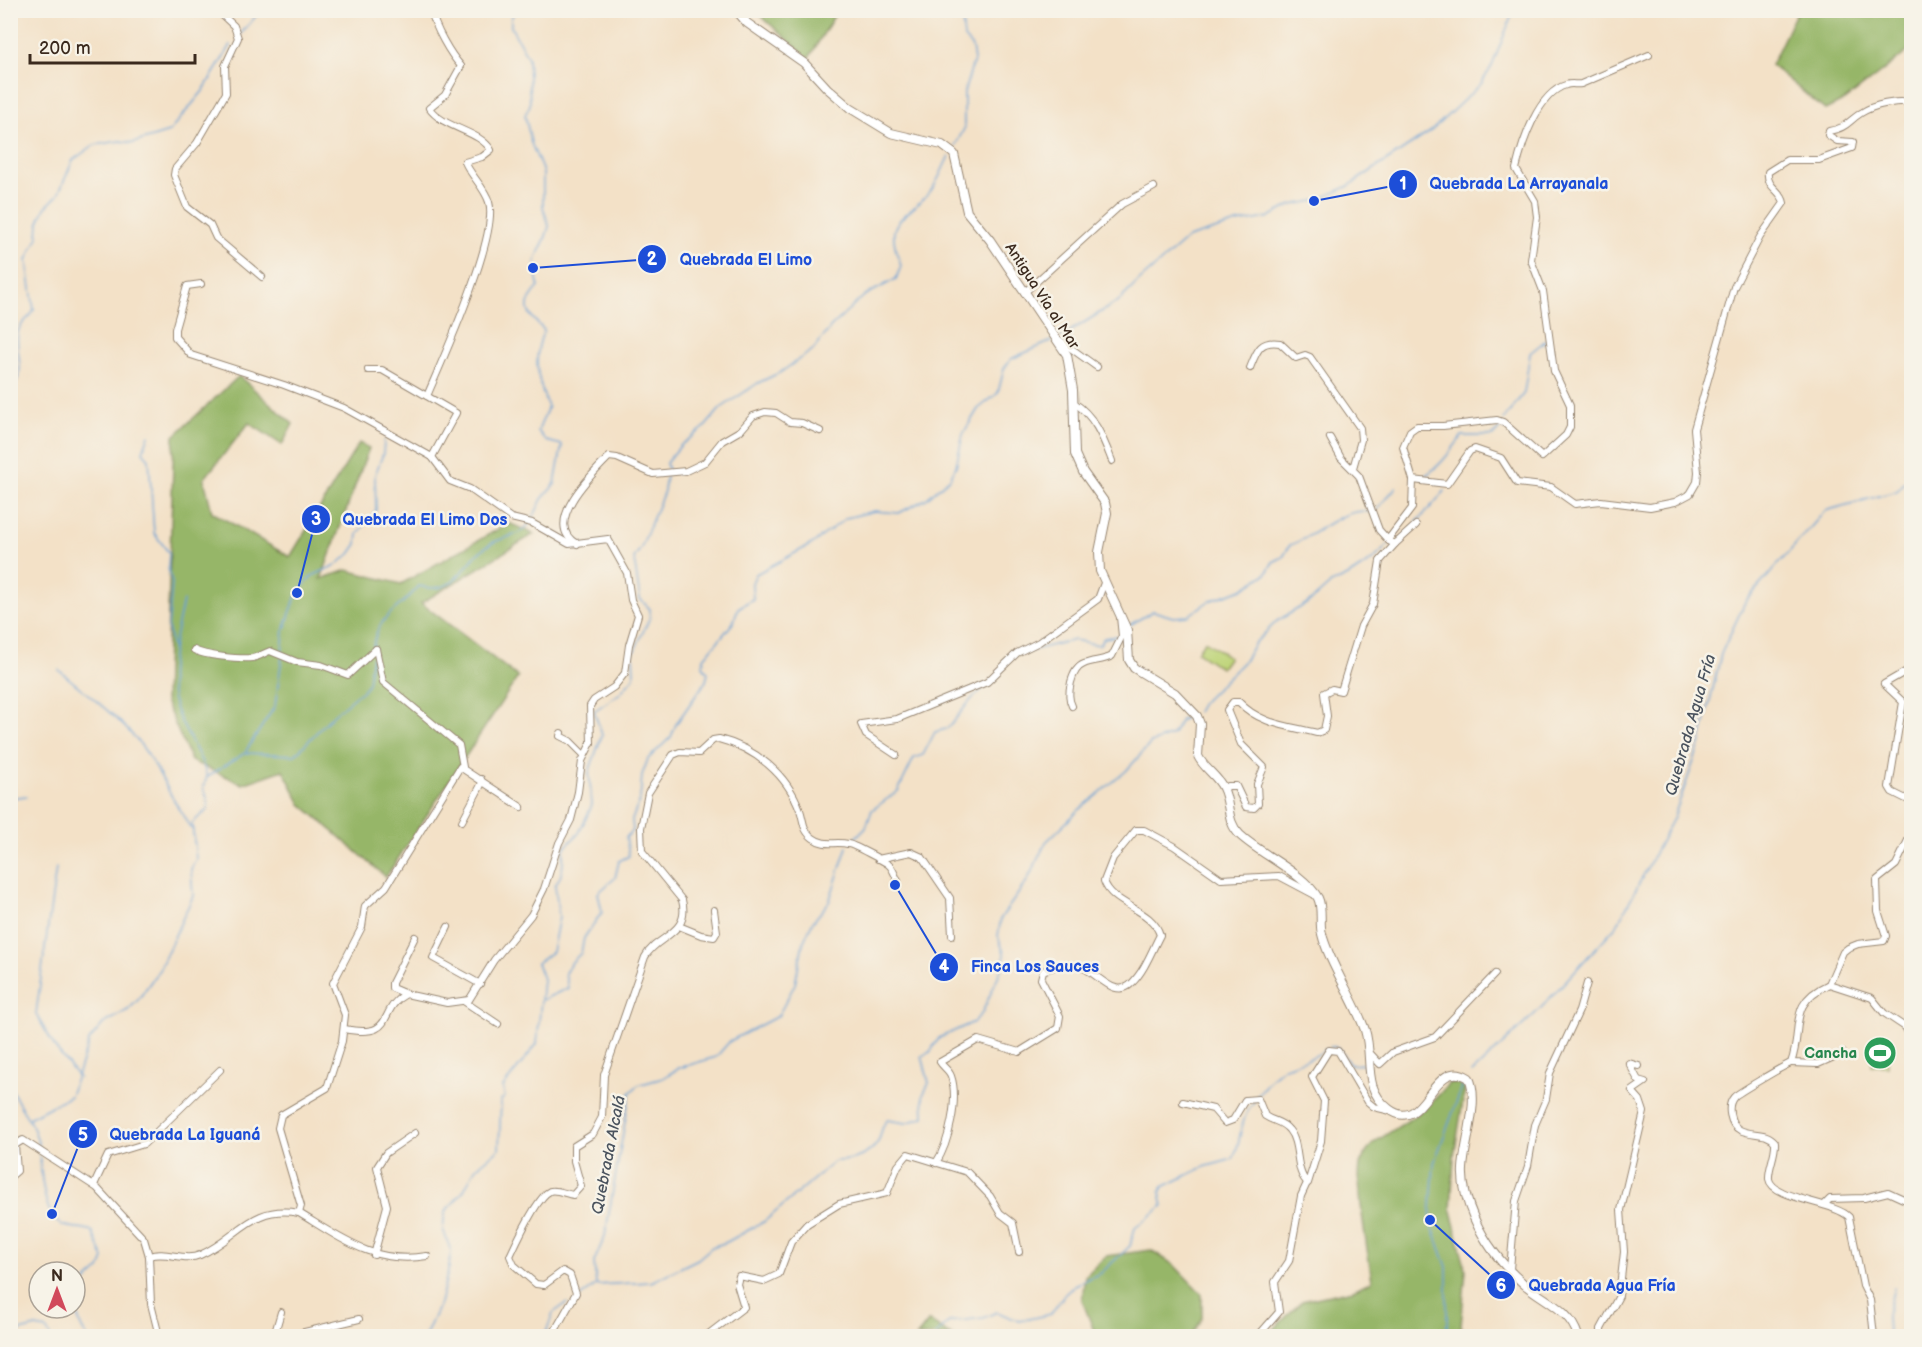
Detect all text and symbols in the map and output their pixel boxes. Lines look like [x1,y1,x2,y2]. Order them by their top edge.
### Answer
scale bar [30,27,195,65]
text: 200 m [39,38,91,59]
callout: Quebrada La Arrayanala [1388,167,1621,201]
text: 1 [1399,174,1407,195]
text: Quebrada La Arrayanala [1430,175,1608,194]
street label: Antigua Vía al Mar [1001,239,1084,353]
callout: Quebrada El Limo [637,242,824,276]
text: 2 [647,249,658,270]
text: Quebrada El Limo [680,251,812,270]
callout: Quebrada El Limo Dos [301,502,519,536]
text: 3 [311,509,321,530]
text: Quebrada El Limo Dos [343,511,508,530]
water label: Quebrada Agua Fría [1662,652,1720,798]
callout: Finca Los Sauces [929,950,1111,984]
text: 4 [939,957,950,978]
text: Finca Los Sauces [971,958,1099,977]
sports icon: Cancha [1862,1035,1898,1071]
place label: Cancha [1804,1044,1857,1063]
water label: Quebrada Alcalá [588,1094,630,1216]
callout: Quebrada La Iguaná [68,1117,273,1151]
text: 5 [78,1125,88,1146]
text: Quebrada La Iguaná [110,1126,260,1145]
north arrow [27,1260,87,1320]
text: N [51,1267,63,1286]
callout: Quebrada Agua Fría [1486,1268,1687,1302]
text: 6 [1496,1276,1507,1297]
text: Quebrada Agua Fría [1528,1277,1676,1296]

